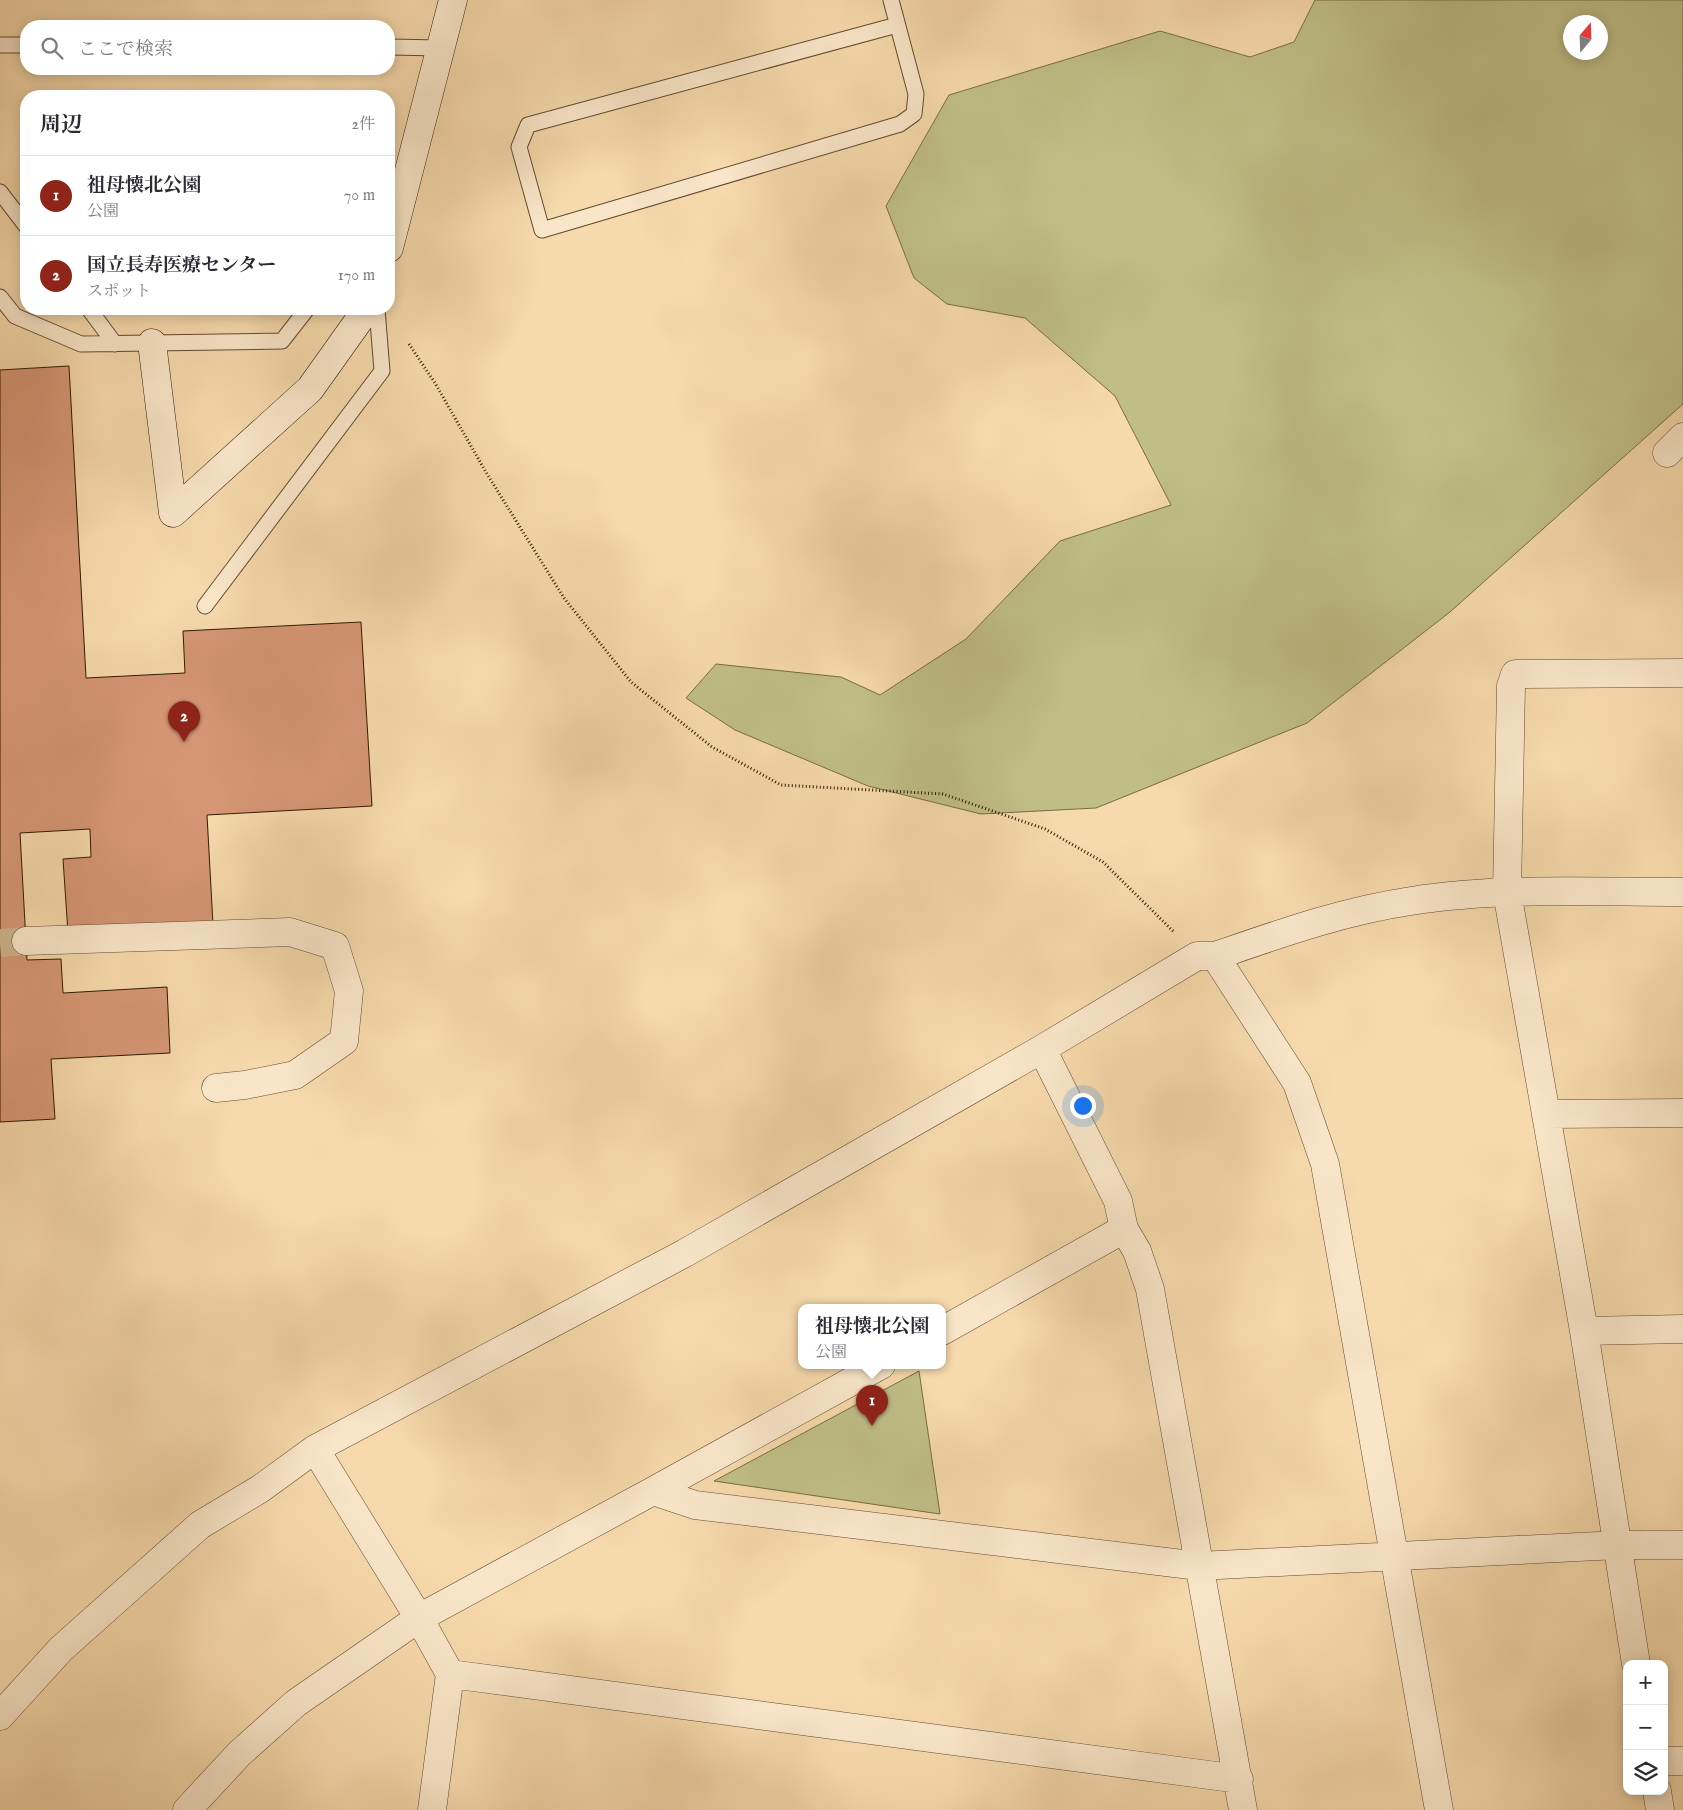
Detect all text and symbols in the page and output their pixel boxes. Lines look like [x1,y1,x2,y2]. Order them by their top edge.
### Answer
north arrow [1563,15,1608,60]
search box [20,20,395,75]
icon: search [38,34,66,62]
text: ここで検索 [78,38,173,62]
text: 周辺 [40,112,82,139]
text: 2件 [351,115,375,135]
text: 祖母懐北公園 [87,174,201,198]
text: 1 [53,186,59,206]
text: 70 m [344,186,375,206]
text: 公園 [87,202,119,222]
text: 国立長寿医療センター [87,254,276,278]
text: 2 [52,266,60,286]
text: 170 m [338,266,375,286]
text: スポット [87,282,151,302]
pin: 2 [168,701,200,742]
your location [1070,1093,1096,1119]
popup [798,1304,946,1369]
text: 祖母懐北公園 [815,1315,929,1339]
text: 公園 [815,1343,847,1363]
pin: 1 [856,1385,888,1426]
map controls [1623,1660,1668,1795]
button: + [1623,1660,1668,1705]
button: − [1623,1705,1668,1750]
button: layers [1623,1750,1668,1795]

